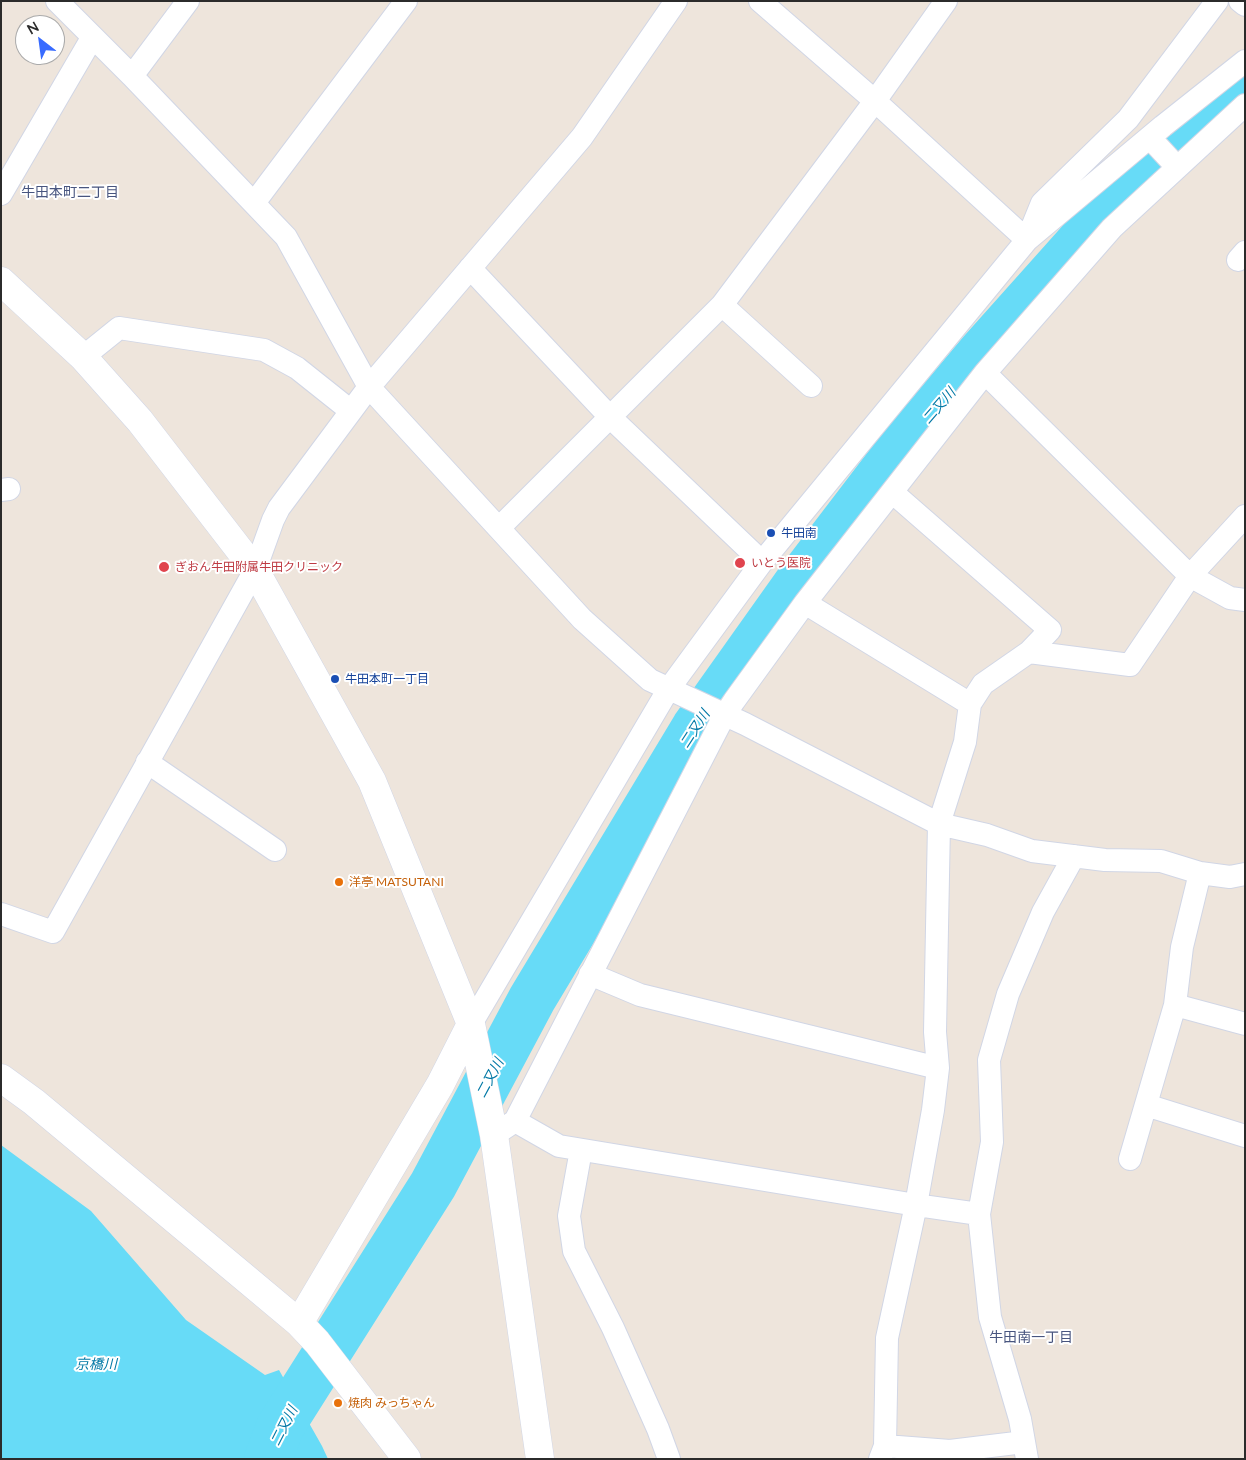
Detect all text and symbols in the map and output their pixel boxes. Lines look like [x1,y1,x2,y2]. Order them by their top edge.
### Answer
north arrow [15,15,65,65]
text: N [24,17,42,38]
district label: 牛田本町二丁目 [21,184,119,200]
water label: 二又川 [919,385,959,427]
place label: 牛田南 [781,526,817,540]
marker: 牛田南 [765,527,777,539]
marker: いとう医院 [733,556,747,570]
place label: いとう医院 [751,556,811,570]
marker: ぎおん牛田附属牛田クリニック [157,560,171,574]
place label: ぎおん牛田附属牛田クリニック [175,560,343,574]
place label: 牛田本町一丁目 [345,672,429,686]
marker: 牛田本町一丁目 [329,673,341,685]
water label: 二又川 [677,707,713,751]
place label: 洋亭 MATSUTANI [349,875,444,889]
marker: 洋亭 MATSUTANI [333,876,345,888]
water label: 二又川 [473,1056,507,1100]
district label: 牛田南一丁目 [989,1329,1073,1345]
water label: 京橋川 [75,1356,117,1372]
place label: 焼肉 みっちゃん [348,1396,435,1410]
marker: 焼肉 みっちゃん [332,1397,344,1409]
water label: 二又川 [267,1403,301,1449]

